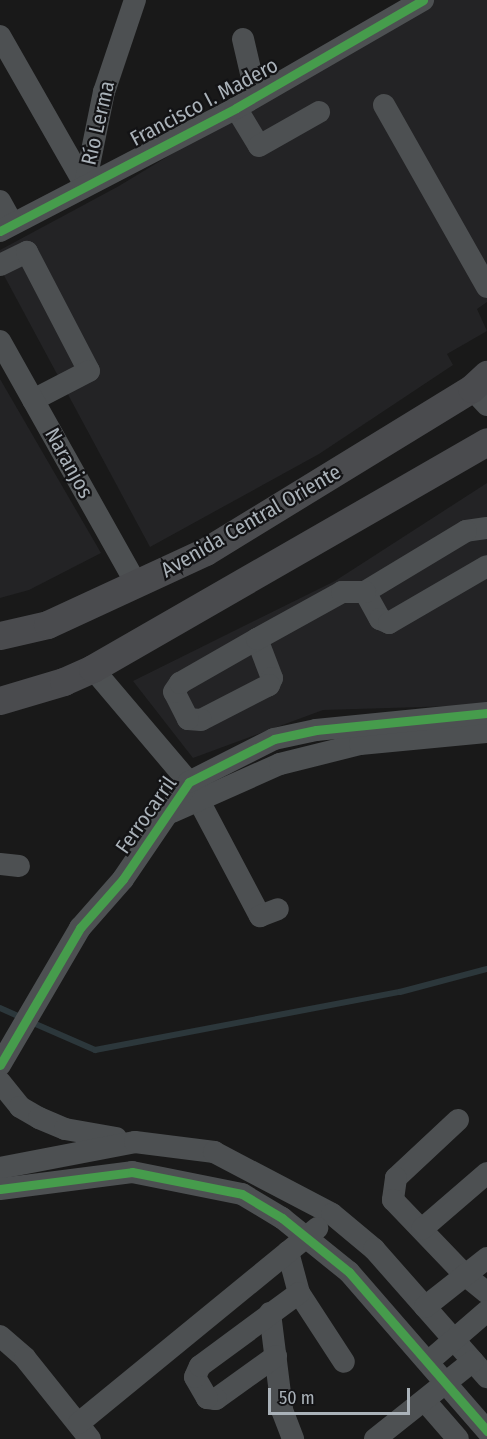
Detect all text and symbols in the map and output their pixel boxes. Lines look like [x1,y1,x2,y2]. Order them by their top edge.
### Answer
street label: Francisco I. Madero [126,52,282,152]
street label: Río Lerma [76,78,120,168]
street label: Naranjos [39,423,99,503]
street label: Avenida Central Oriente [157,459,345,583]
street label: Ferrocarril [110,772,182,858]
scale bar [271,1376,414,1414]
text: 50 m [279,1387,315,1409]

